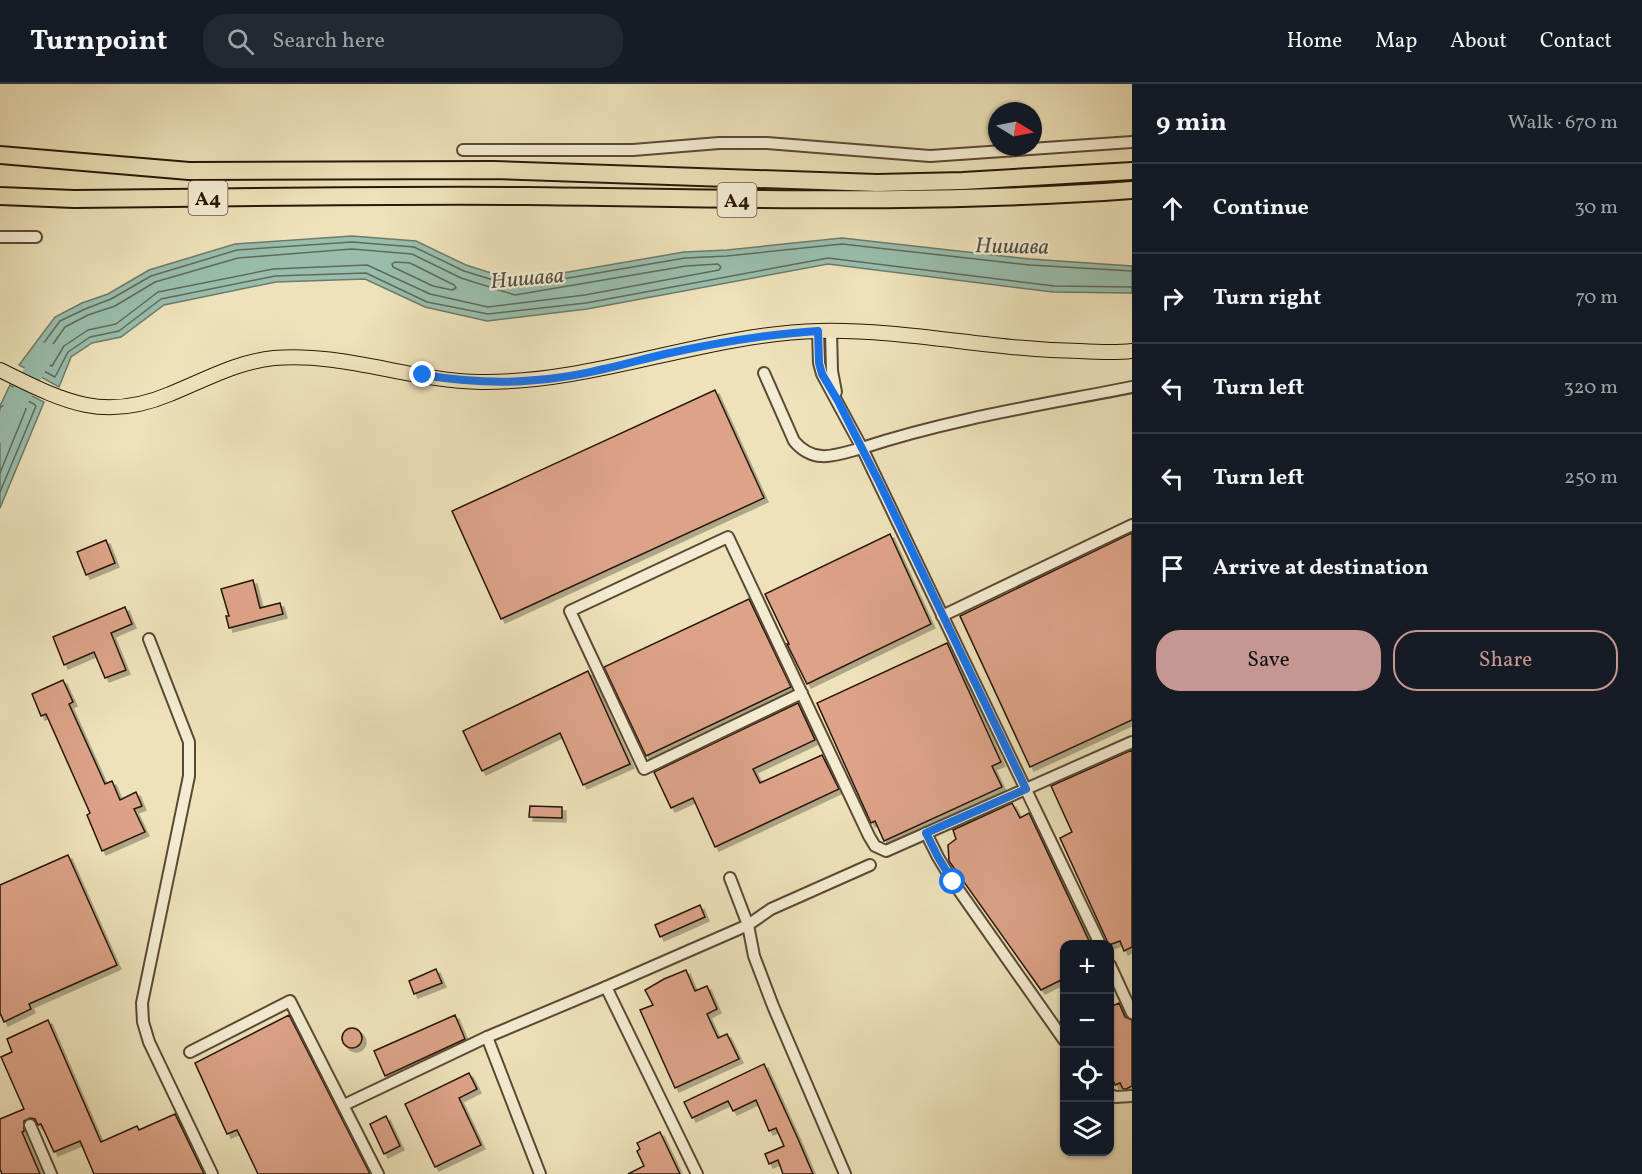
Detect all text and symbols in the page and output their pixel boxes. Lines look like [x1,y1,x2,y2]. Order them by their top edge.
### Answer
search box [203,14,623,68]
text: Turnpoint [30,22,167,61]
icon: search [224,25,257,58]
text: Search here [272,26,385,57]
text: Home [1287,27,1342,56]
text: Map [1375,27,1417,56]
text: About [1450,27,1507,56]
text: Contact [1540,27,1612,56]
north arrow [988,102,1042,156]
text: 9 min [1156,105,1227,141]
text: Walk · 670 m [1508,109,1618,137]
road number: A4 [188,181,228,215]
road number: A4 [718,183,756,217]
icon: ahead [1156,192,1189,225]
text: Continue [1213,193,1309,224]
text: 30 m [1574,194,1618,222]
water label: Нишава [975,231,1049,264]
water label: Нишава [489,261,565,298]
icon: right [1156,282,1189,315]
text: Turn right [1213,283,1321,314]
text: 70 m [1575,284,1618,312]
route end [409,361,435,387]
icon: left [1156,372,1189,405]
text: Turn left [1213,373,1304,404]
text: 320 m [1563,374,1618,402]
icon: left [1156,462,1189,495]
text: Turn left [1213,463,1304,494]
text: 250 m [1564,464,1618,492]
icon: arrive [1156,552,1189,585]
text: Arrive at destination [1213,553,1429,584]
button: Save [1156,630,1381,691]
button: Share [1393,630,1618,691]
route start [939,868,965,894]
map controls [1060,940,1114,1156]
button: + [1060,940,1114,994]
button: − [1060,994,1114,1048]
button: locate [1060,1048,1114,1102]
button: layers [1060,1102,1114,1156]

